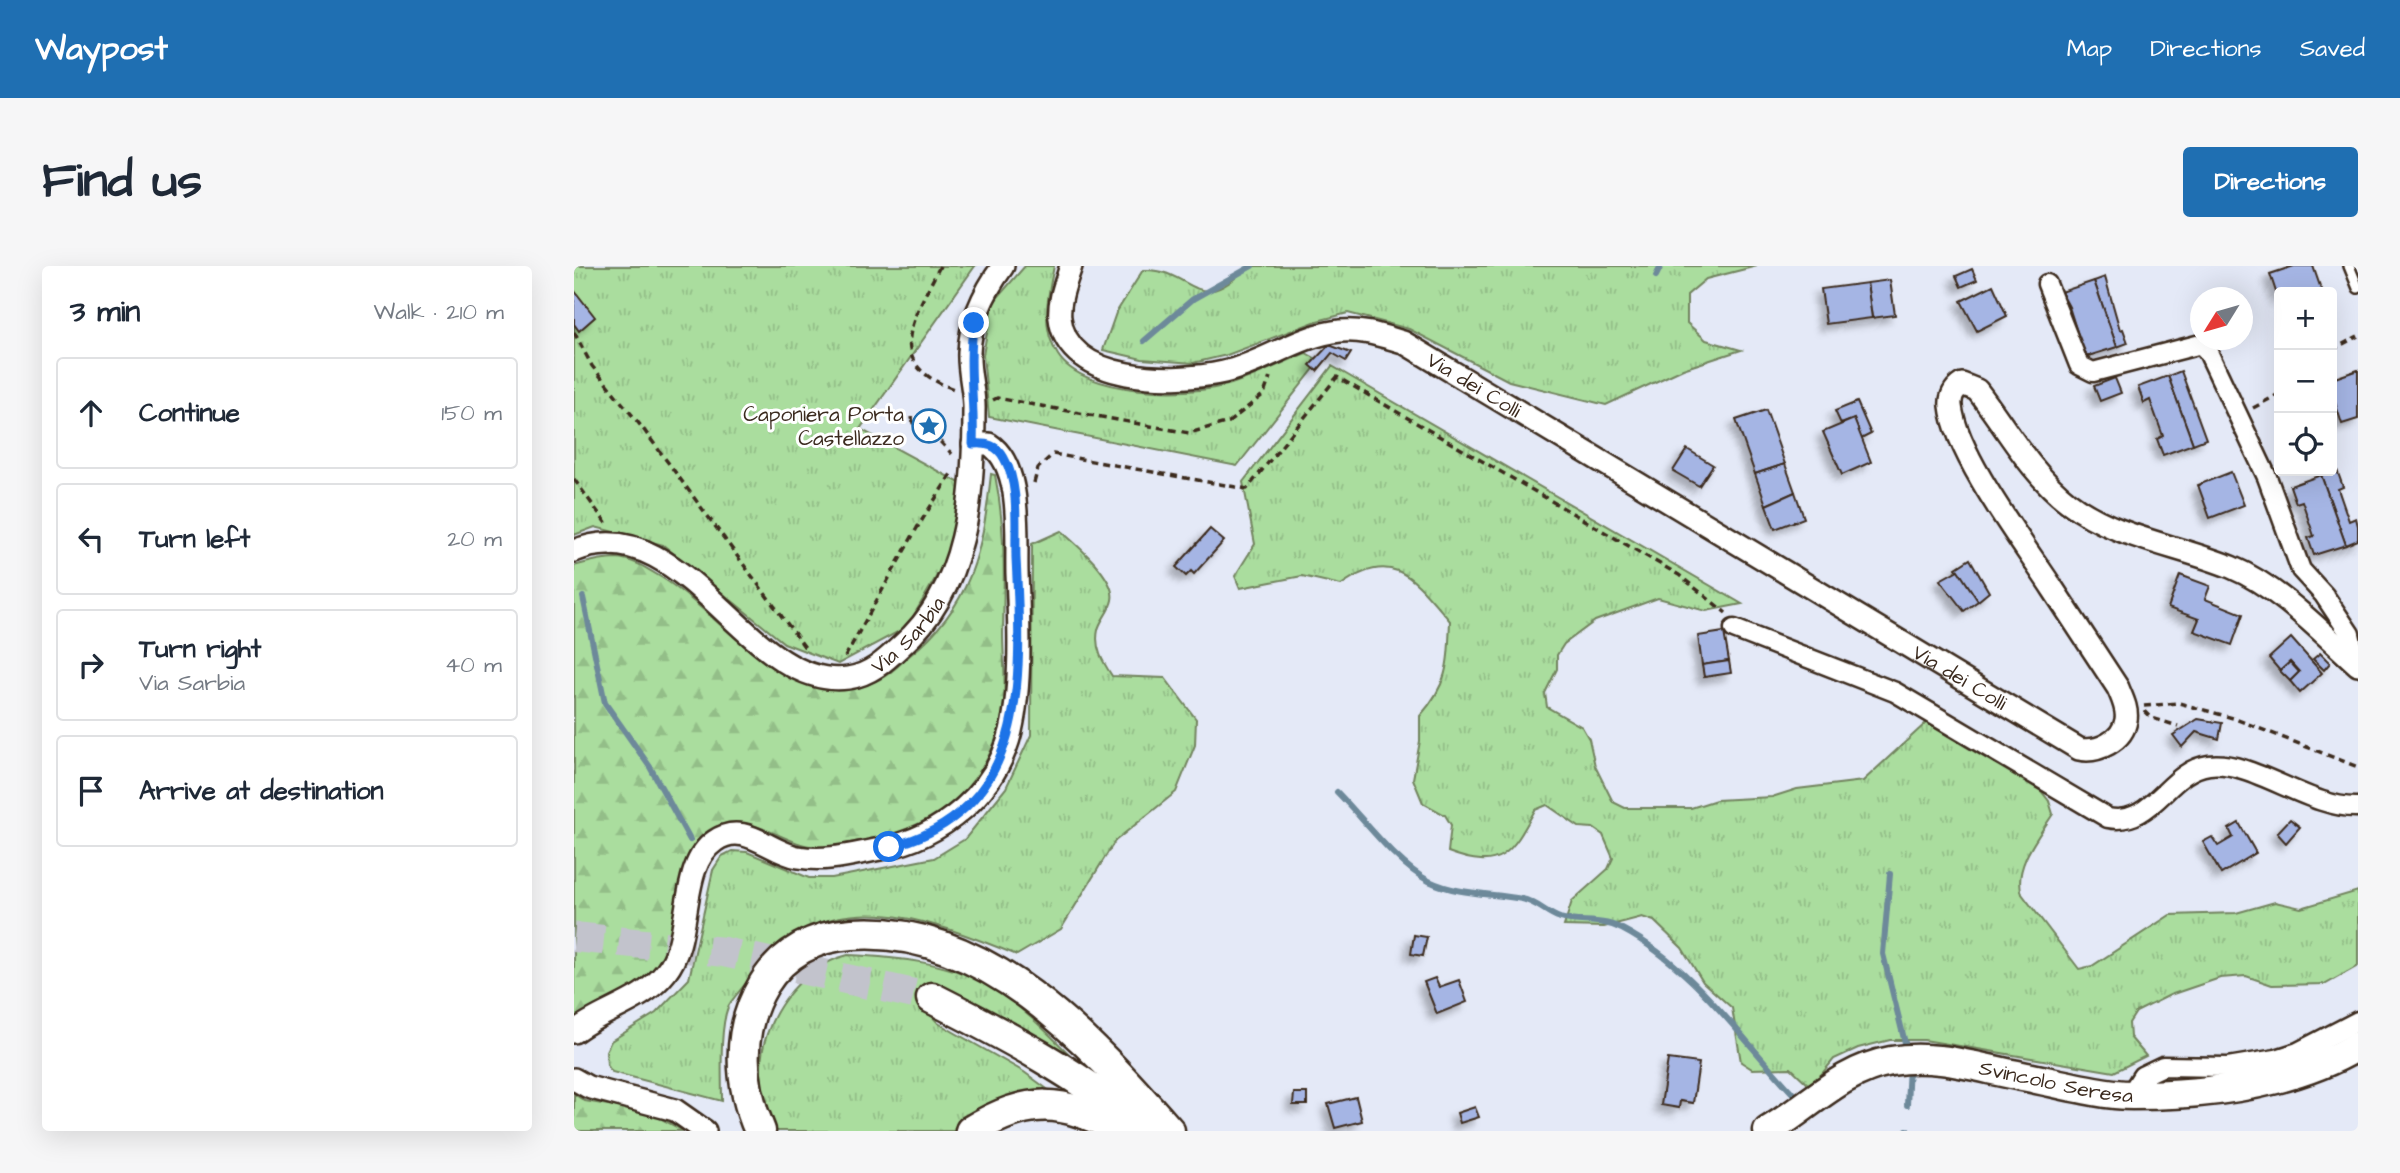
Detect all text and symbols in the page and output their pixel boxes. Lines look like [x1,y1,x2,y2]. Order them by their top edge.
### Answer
text: Waypost [35,26,168,72]
text: Map [2067,32,2112,66]
text: Directions [2150,32,2262,66]
text: Saved [2300,32,2365,66]
button: Directions [2183,147,2358,217]
text: Find us [42,148,202,216]
north arrow [2190,287,2253,350]
map controls [2274,287,2337,476]
button: + [2274,287,2337,350]
text: 3 min [70,291,140,333]
text: Walk · 210 m [374,296,504,328]
route end [958,307,989,338]
street label: Via dei Colli [1421,346,1527,425]
button: − [2274,350,2337,413]
icon: ahead [72,394,110,432]
text: Continue [139,395,240,431]
text: 150 m [441,397,502,429]
place label: Caponiera Porta Castellazzo [743,400,904,453]
place icon: Caponiera Porta Castellazzo [910,407,948,445]
button: locate [2274,413,2337,476]
icon: left [72,520,110,558]
text: Turn left [139,521,250,557]
text: 20 m [447,523,502,555]
street label: Via Sarbia [865,591,952,681]
text: Turn right [139,631,261,667]
street label: Via dei Colli [1907,638,2012,717]
icon: right [72,646,110,684]
text: 40 m [445,649,502,681]
text: Via Sarbia [139,667,245,699]
icon: arrive [72,772,110,810]
text: Arrive at destination [139,773,384,809]
route start [873,831,904,862]
street label: Svincolo Seresa [1976,1053,2134,1110]

